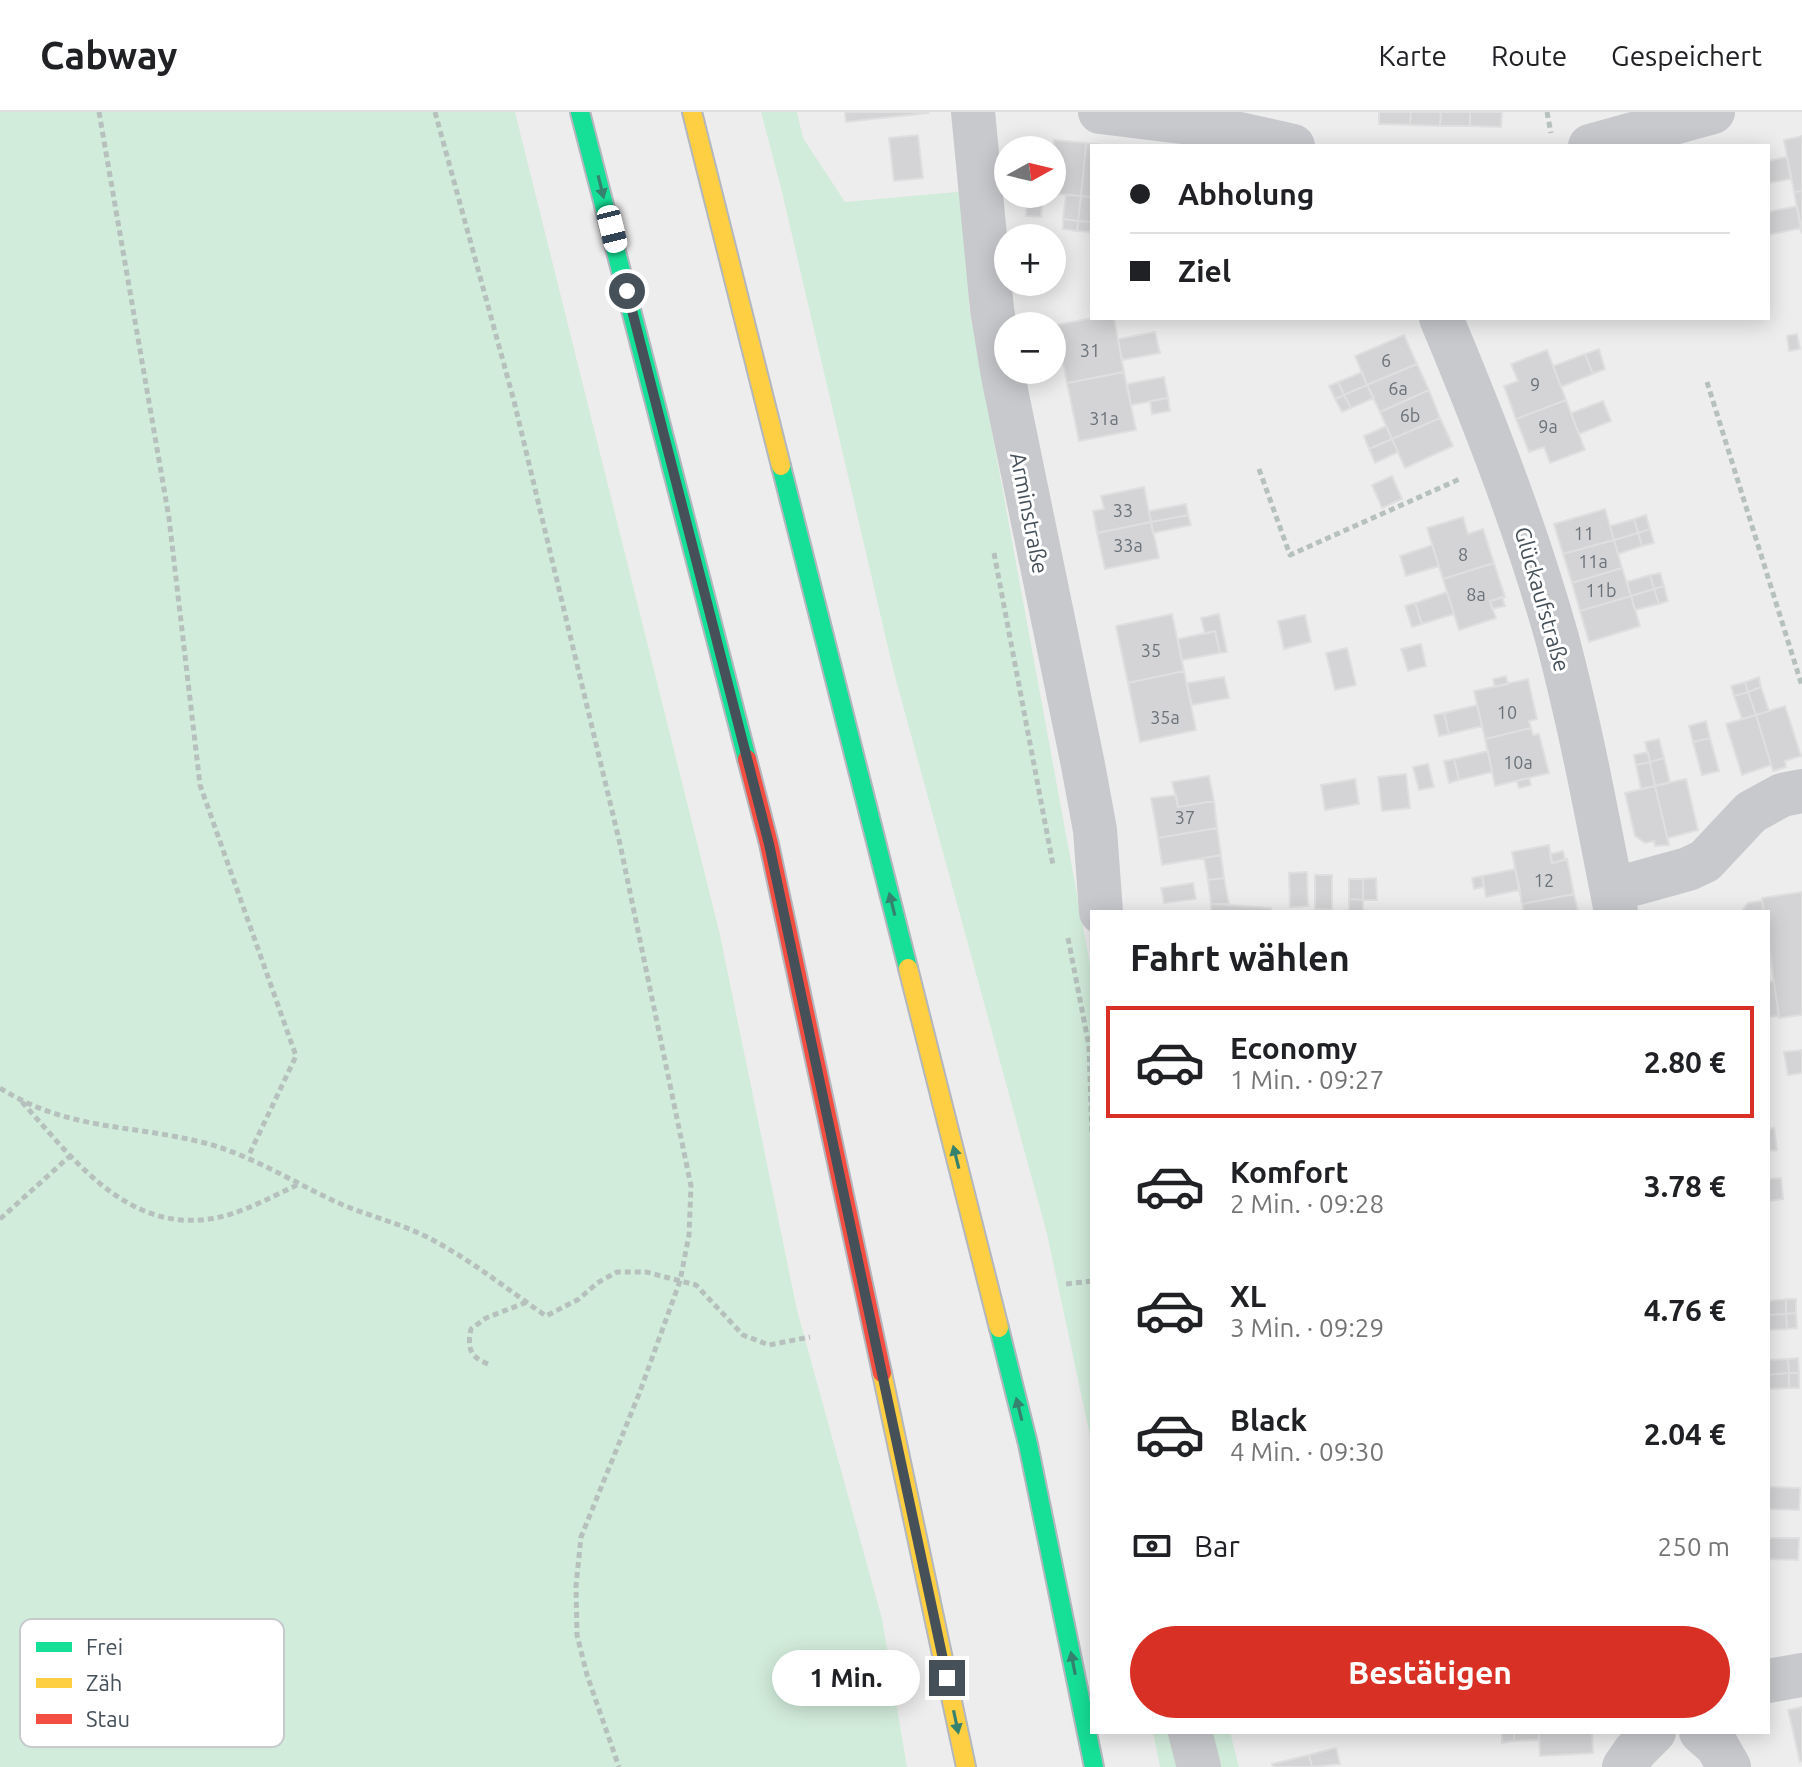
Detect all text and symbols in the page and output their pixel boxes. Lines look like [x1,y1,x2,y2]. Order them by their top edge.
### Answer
text: Cabway [40,34,177,76]
text: Karte [1378,40,1447,71]
text: Route [1491,40,1567,71]
text: Gespeichert [1611,40,1762,71]
north arrow [994,136,1066,208]
map controls [994,136,1066,384]
one-way arrow [595,175,607,200]
text: Abholung [1178,177,1315,211]
car [595,203,629,255]
button: + [994,224,1066,296]
text: Ziel [1178,254,1231,288]
route start [609,273,645,309]
button: − [994,312,1066,384]
house number: 31 [1080,340,1100,360]
house number: 6 [1381,350,1391,370]
house number: 9 [1530,374,1540,394]
house number: 6a [1388,378,1408,398]
house number: 6b [1400,405,1420,425]
house number: 31a [1089,408,1119,428]
house number: 9a [1538,416,1558,436]
street label: Arminstraße [1006,450,1054,576]
house number: 33 [1113,500,1133,520]
house number: 11 [1574,523,1594,543]
street label: Glückaufstraße [1510,524,1576,674]
house number: 33a [1113,535,1143,555]
house number: 8 [1458,544,1468,564]
house number: 11a [1578,551,1608,571]
house number: 11b [1586,580,1616,600]
house number: 8a [1466,584,1486,604]
house number: 35 [1141,640,1161,660]
house number: 10 [1497,702,1517,722]
house number: 35a [1150,707,1180,727]
house number: 10a [1503,752,1533,772]
house number: 37 [1175,807,1195,827]
house number: 12 [1534,870,1554,890]
one-way arrow [885,892,898,917]
text: Fahrt wählen [1130,937,1350,978]
icon: car [1134,1026,1206,1098]
text: Economy [1230,1031,1357,1065]
text: 2.80 € [1644,1045,1726,1079]
text: 1 Min. · 09:27 [1230,1065,1384,1094]
one-way arrow [949,1144,961,1169]
icon: car [1134,1150,1206,1222]
text: Komfort [1230,1155,1348,1189]
text: 3.78 € [1644,1169,1726,1203]
text: 2 Min. · 09:28 [1230,1189,1384,1218]
icon: car [1134,1274,1206,1346]
text: XL [1230,1279,1266,1313]
text: 4.76 € [1644,1293,1726,1327]
text: 3 Min. · 09:29 [1230,1313,1384,1342]
one-way arrow [1013,1396,1025,1421]
icon: car [1134,1398,1206,1470]
text: Black [1230,1403,1307,1437]
text: 2.04 € [1644,1417,1726,1451]
text: 4 Min. · 09:30 [1230,1437,1384,1466]
icon: cash [1130,1524,1174,1568]
text: Bar [1194,1529,1240,1563]
text: 250 m [1658,1532,1730,1561]
legend [20,1619,284,1747]
button: Bestätigen [1130,1626,1730,1718]
text: Frei [86,1634,123,1659]
callout: 1 Min. [771,1650,919,1706]
one-way arrow [1066,1650,1078,1675]
route end [929,1660,965,1696]
text: 1 Min. [810,1663,882,1692]
text: Zäh [86,1670,122,1695]
text: Stau [86,1706,130,1731]
one-way arrow [951,1710,963,1735]

